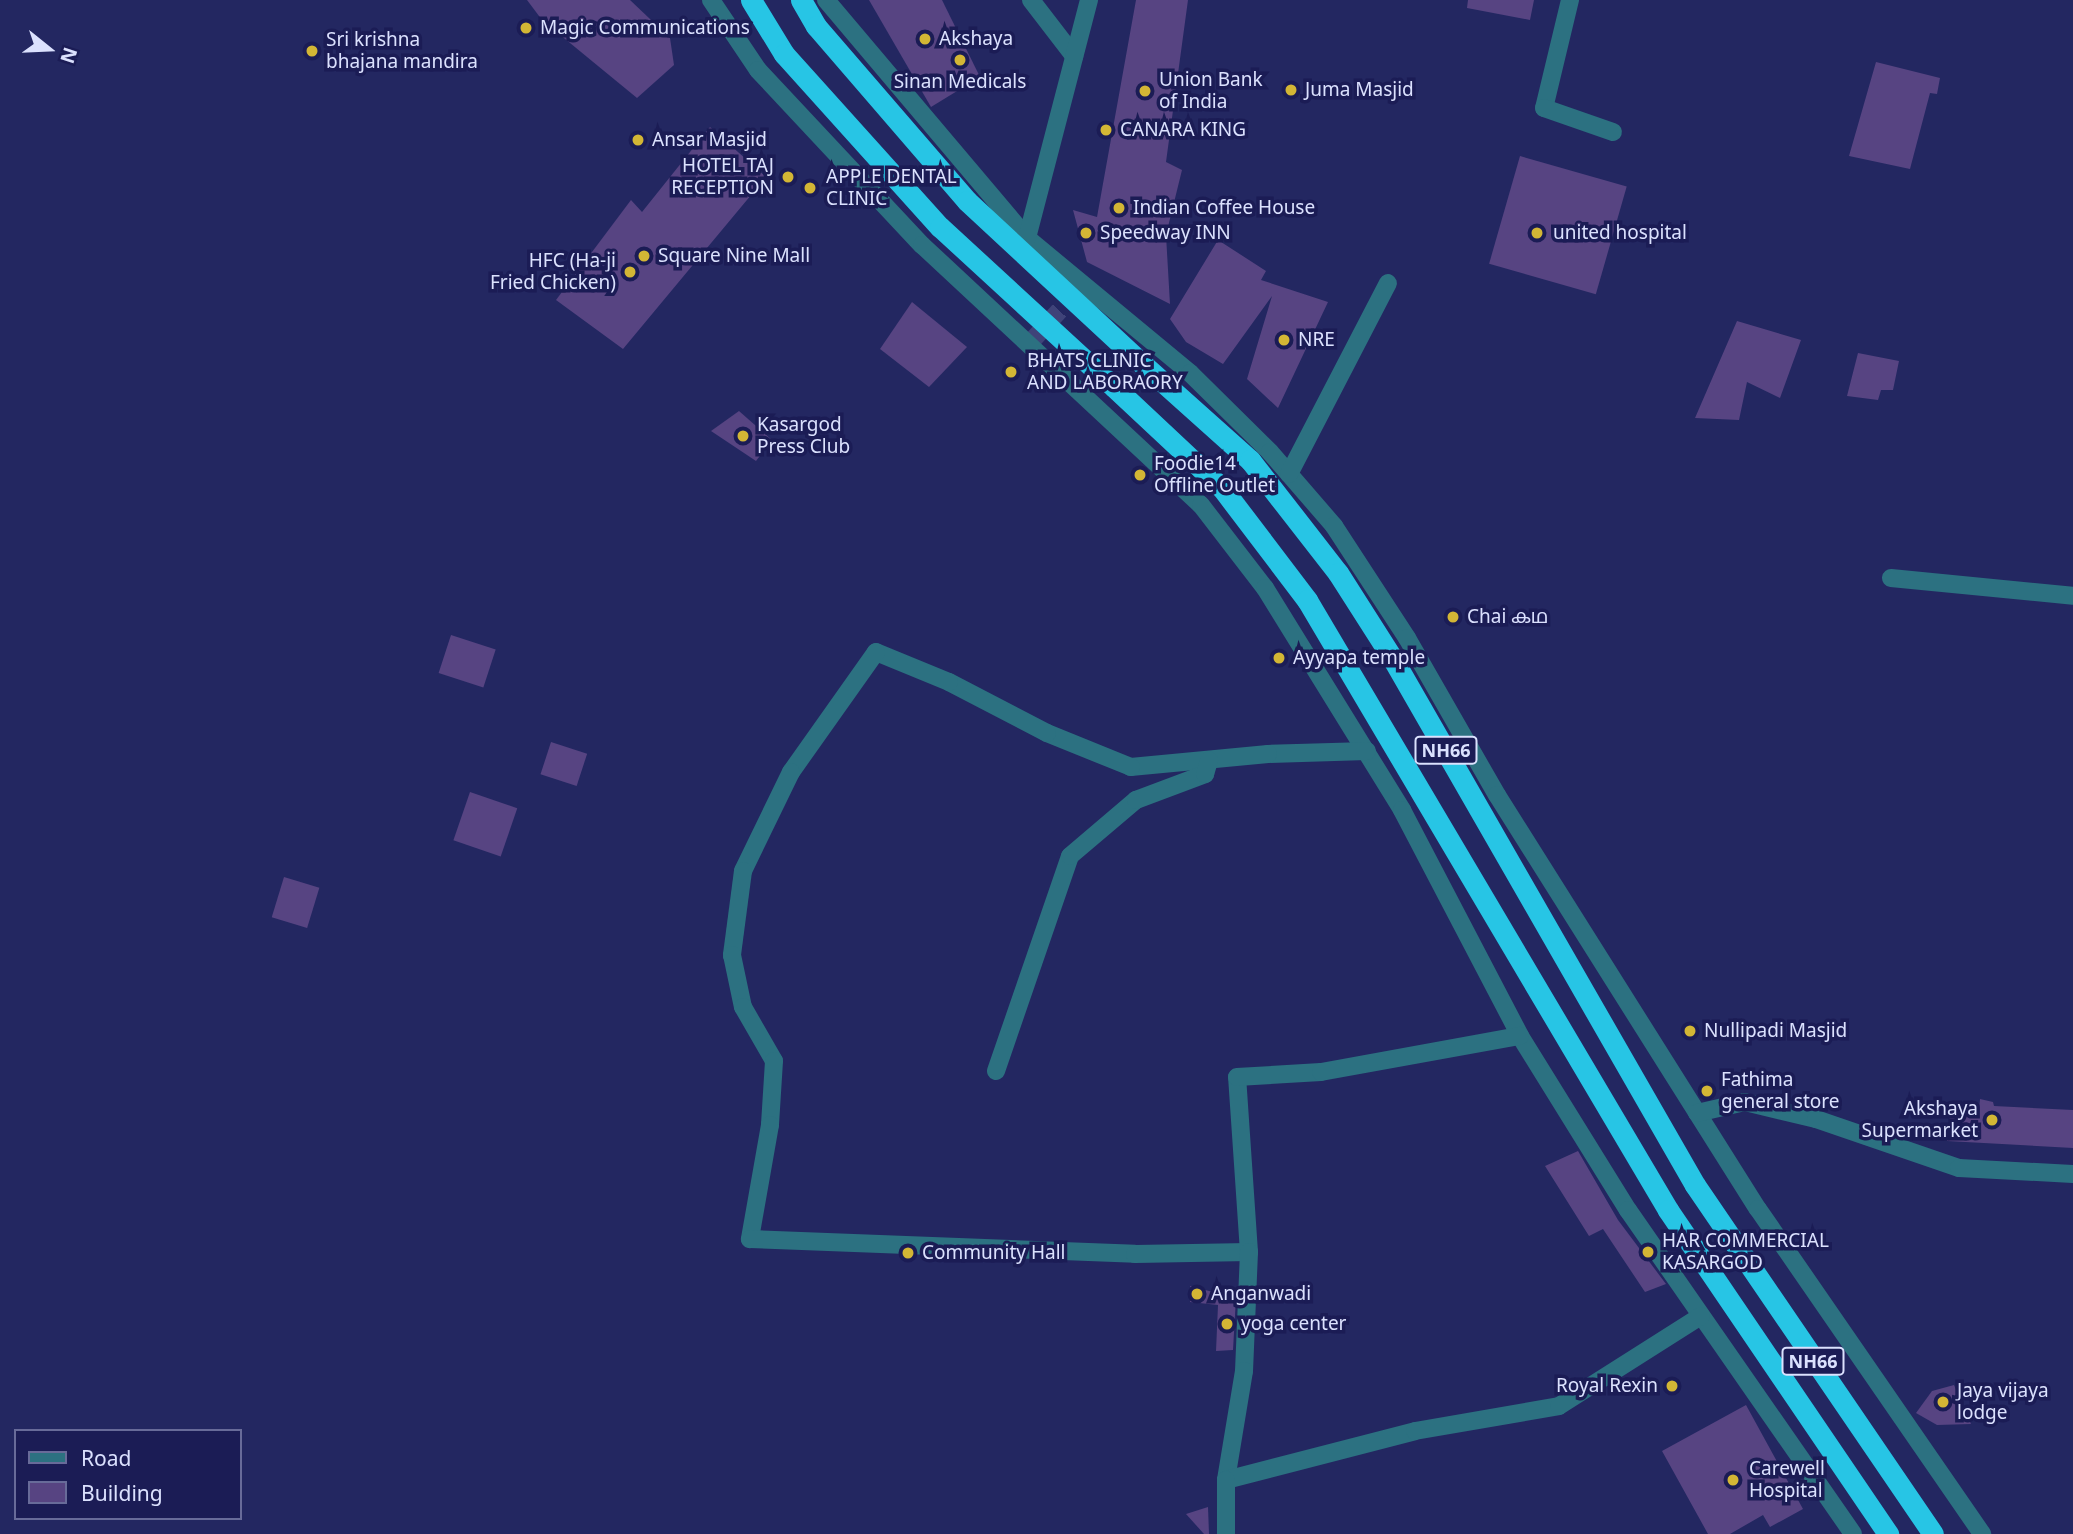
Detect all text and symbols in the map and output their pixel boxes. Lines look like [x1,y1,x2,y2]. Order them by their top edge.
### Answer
north arrow [14,14,84,84]
place label: Magic Communications [540,17,750,39]
marker: Magic Communications [518,20,534,36]
place label: Akshaya [939,28,1013,50]
place label: Sri krishna bhajana mandira [326,29,478,73]
marker: Akshaya [917,31,933,47]
marker: Sri krishna bhajana mandira [304,43,320,59]
text: N [54,44,84,67]
marker: Sinan Medicals [952,52,968,68]
place label: Union Bank of India [1159,69,1263,113]
place label: Sinan Medicals [894,71,1026,93]
place label: Juma Masjid [1305,79,1414,101]
marker: Juma Masjid [1283,82,1299,98]
marker: Union Bank of India [1137,83,1153,99]
place label: CANARA KING [1120,119,1246,141]
marker: CANARA KING [1098,122,1114,138]
place label: Ansar Masjid [652,129,767,151]
marker: Ansar Masjid [630,132,646,148]
place label: HOTEL TAJ RECEPTION [671,155,774,199]
place label: APPLE DENTAL CLINIC [826,166,957,210]
marker: HOTEL TAJ RECEPTION [780,169,796,185]
marker: APPLE DENTAL CLINIC [800,178,820,198]
place label: Indian Coffee House [1133,197,1315,219]
marker: Indian Coffee House [1111,200,1127,216]
place label: Speedway INN [1100,222,1231,244]
place label: united hospital [1553,222,1687,244]
marker: united hospital [1527,223,1547,243]
marker: Speedway INN [1078,225,1094,241]
place label: Square Nine Mall [658,245,810,267]
marker: Square Nine Mall [636,248,652,264]
place label: HFC (Ha-ji Fried Chicken) [490,250,616,294]
marker: HFC (Ha-ji Fried Chicken) [622,264,638,280]
place label: NRE [1298,329,1335,351]
marker: NRE [1276,332,1292,348]
place label: BHATS CLINIC AND LABORAORY [1027,350,1183,394]
marker: BHATS CLINIC AND LABORAORY [1001,362,1021,382]
place label: Kasargod Press Club [757,414,850,458]
marker: Kasargod Press Club [735,428,751,444]
place label: Foodie14 Offline Outlet [1154,453,1275,497]
marker: Foodie14 Offline Outlet [1132,467,1148,483]
place label: Chai കഥ [1467,606,1548,628]
marker: Chai കഥ [1445,609,1461,625]
place label: Ayyapa temple [1293,647,1425,669]
marker: Ayyapa temple [1271,650,1287,666]
road number: NH66 [1414,736,1478,764]
place label: Nullipadi Masjid [1704,1020,1847,1042]
marker: Nullipadi Masjid [1682,1023,1698,1039]
place label: Fathima general store [1721,1069,1839,1113]
marker: Fathima general store [1699,1083,1715,1099]
place label: Akshaya Supermarket [1862,1098,1978,1142]
marker: Akshaya Supermarket [1984,1112,2000,1128]
place label: HAR COMMERCIAL KASARGOD [1662,1230,1829,1274]
place label: Community Hall [922,1242,1065,1264]
marker: HAR COMMERCIAL KASARGOD [1640,1244,1656,1260]
marker: Community Hall [900,1245,916,1261]
place label: Anganwadi [1211,1283,1311,1305]
marker: Anganwadi [1189,1286,1205,1302]
place label: yoga center [1241,1313,1346,1335]
marker: yoga center [1219,1316,1235,1332]
road number: NH66 [1782,1346,1844,1376]
place label: Royal Rexin [1556,1375,1658,1397]
marker: Royal Rexin [1664,1378,1680,1394]
place label: Jaya vijaya lodge [1957,1380,2049,1424]
marker: Jaya vijaya lodge [1935,1394,1951,1410]
legend [14,1429,242,1520]
text: Road [81,1444,131,1472]
place label: Carewell Hospital [1749,1458,1825,1502]
marker: Carewell Hospital [1723,1470,1743,1490]
text: Building [81,1479,163,1507]

